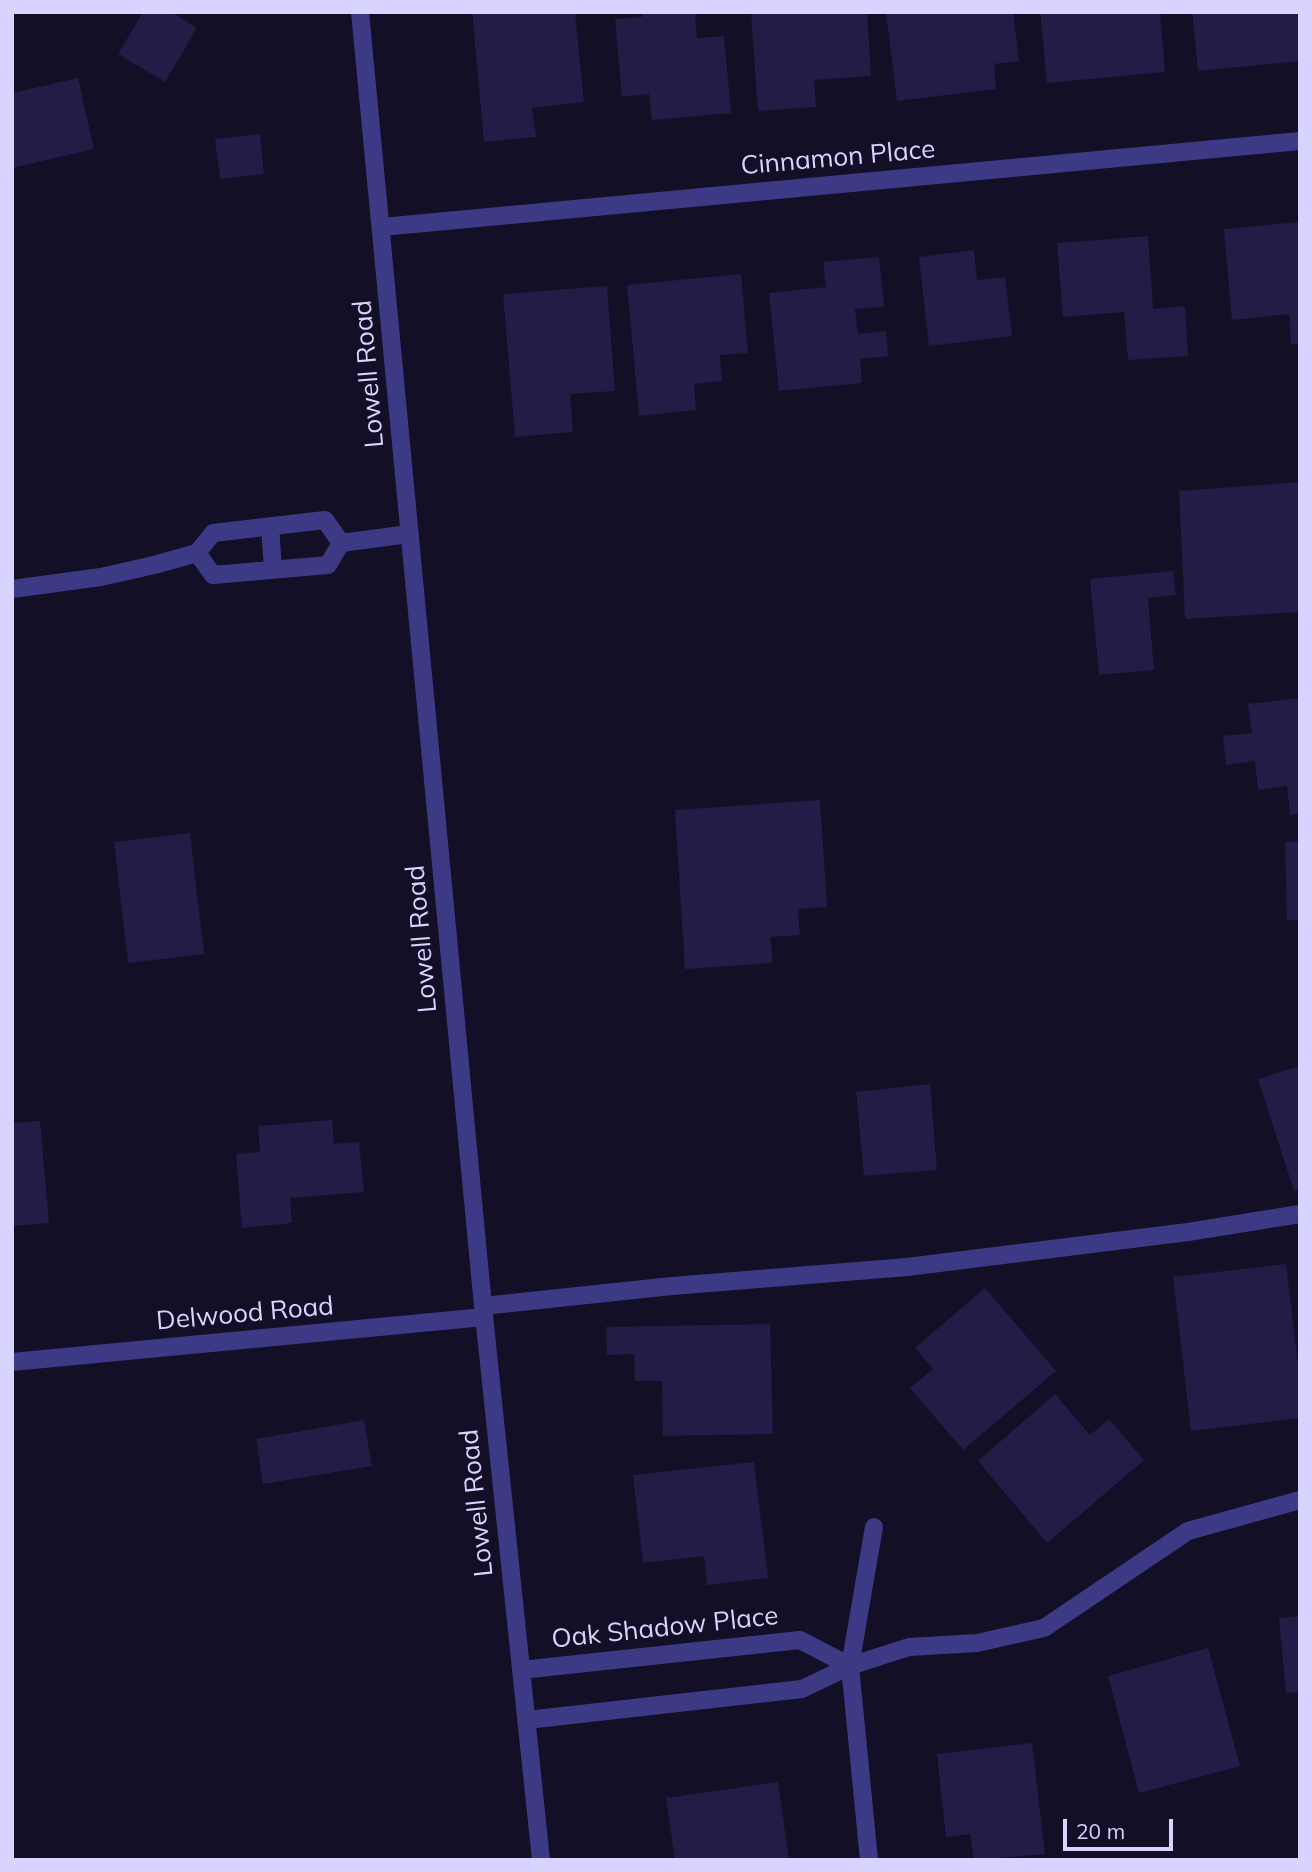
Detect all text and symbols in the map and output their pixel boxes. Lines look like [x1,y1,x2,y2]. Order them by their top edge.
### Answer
street label: Cinnamon Place [739,134,937,182]
street label: Lowell Road [347,299,391,449]
street label: Lowell Road [400,864,444,1014]
street label: Delwood Road [155,1291,335,1337]
street label: Lowell Road [454,1428,500,1578]
street label: Oak Shadow Place [550,1601,780,1655]
scale bar [1067,1806,1177,1850]
text: 20 m [1076,1818,1125,1844]

